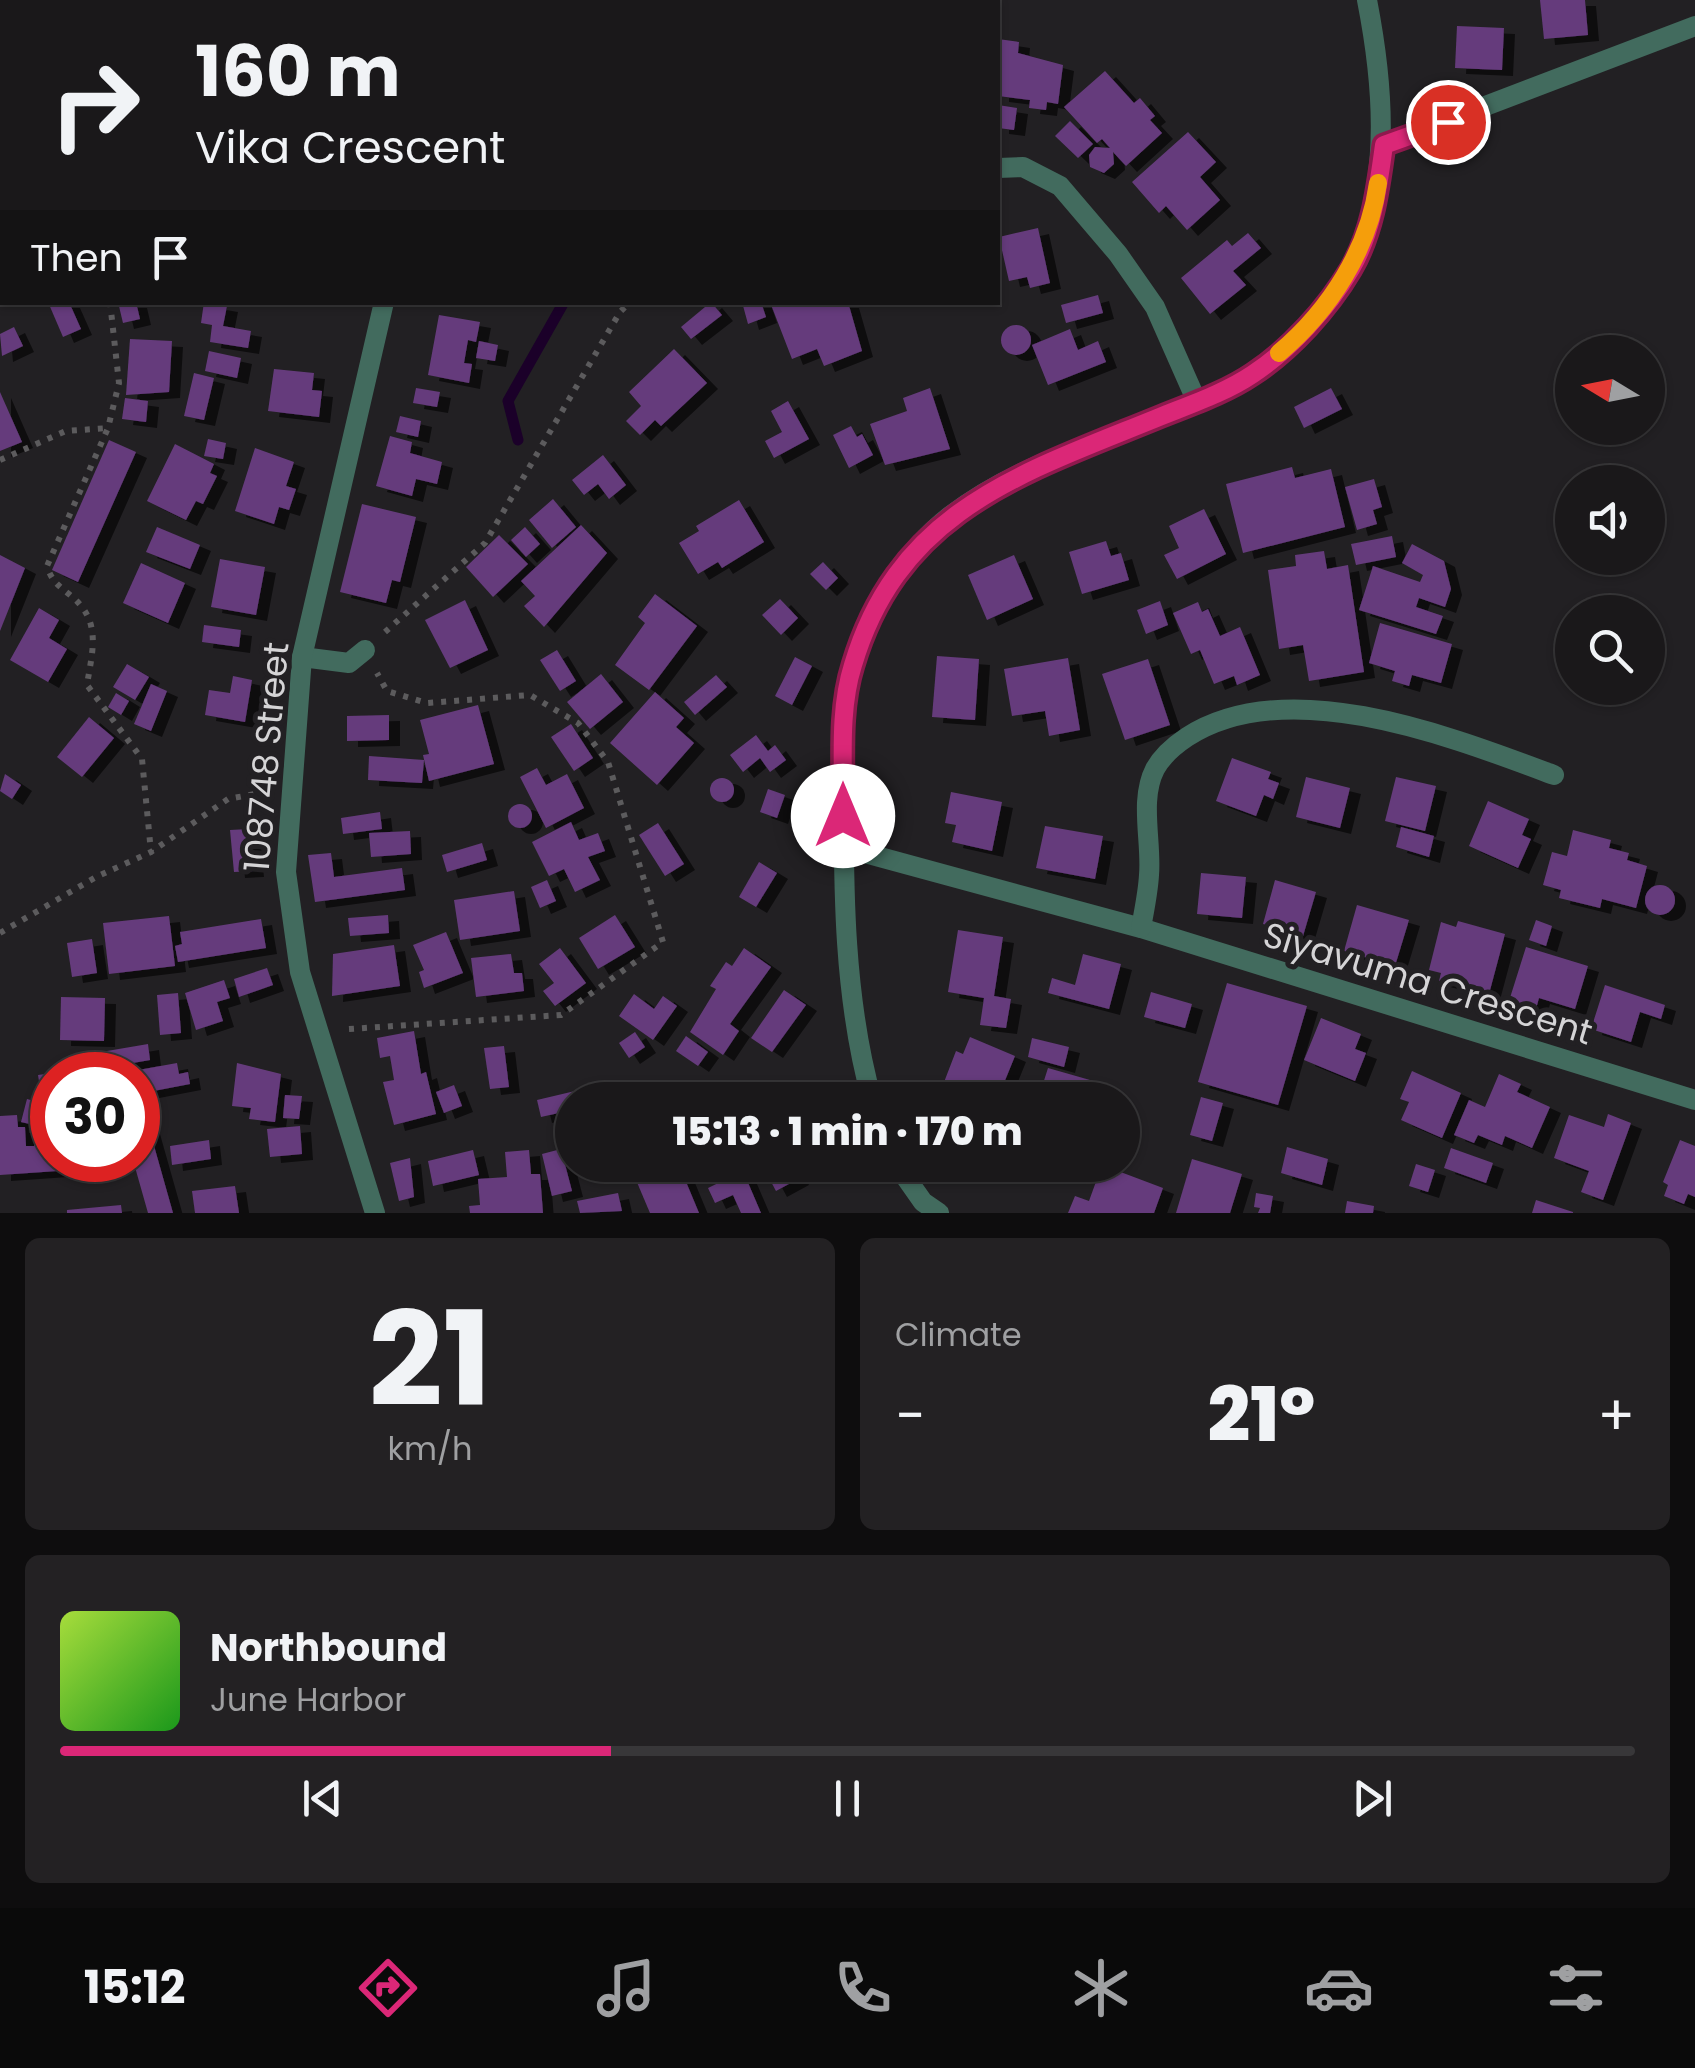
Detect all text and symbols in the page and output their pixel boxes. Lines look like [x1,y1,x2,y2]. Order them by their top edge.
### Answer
text: 160 m [195,22,401,121]
icon: right [30,40,160,170]
pin [1406,80,1491,165]
icon: arrive [1421,95,1476,150]
text: Vika Crescent [195,116,505,179]
icon: arrive [143,230,198,285]
text: Then [30,231,123,284]
north arrow [1555,335,1665,445]
map controls [1555,335,1665,705]
button: sound [1555,465,1665,575]
button: search [1555,595,1665,705]
street label: 108748 Street [232,640,300,874]
position arrow [791,764,895,868]
street label: Siyavuma Crescent [1257,910,1599,1056]
speed limit sign: 30 [30,1052,160,1182]
text: 15:13 · 1 min · 170 m [672,1105,1023,1158]
text: 21 [368,1268,492,1451]
text: Climate [895,1312,1022,1357]
text: 21° [1208,1362,1315,1467]
text: − [895,1377,925,1454]
text: + [1597,1377,1635,1454]
text: km/h [387,1426,473,1471]
text: Northbound [210,1621,447,1674]
text: June Harbor [210,1677,406,1722]
icon: previous [295,1771,350,1826]
icon: pause [820,1771,875,1826]
icon: next [1345,1771,1400,1826]
icon: directions [353,1953,423,2023]
icon: music [591,1953,661,2023]
icon: phone [828,1953,898,2023]
icon: climate [1066,1953,1136,2023]
icon: car [1304,1953,1374,2023]
icon: filters [1541,1953,1611,2023]
text: 15:12 [84,1956,185,2019]

